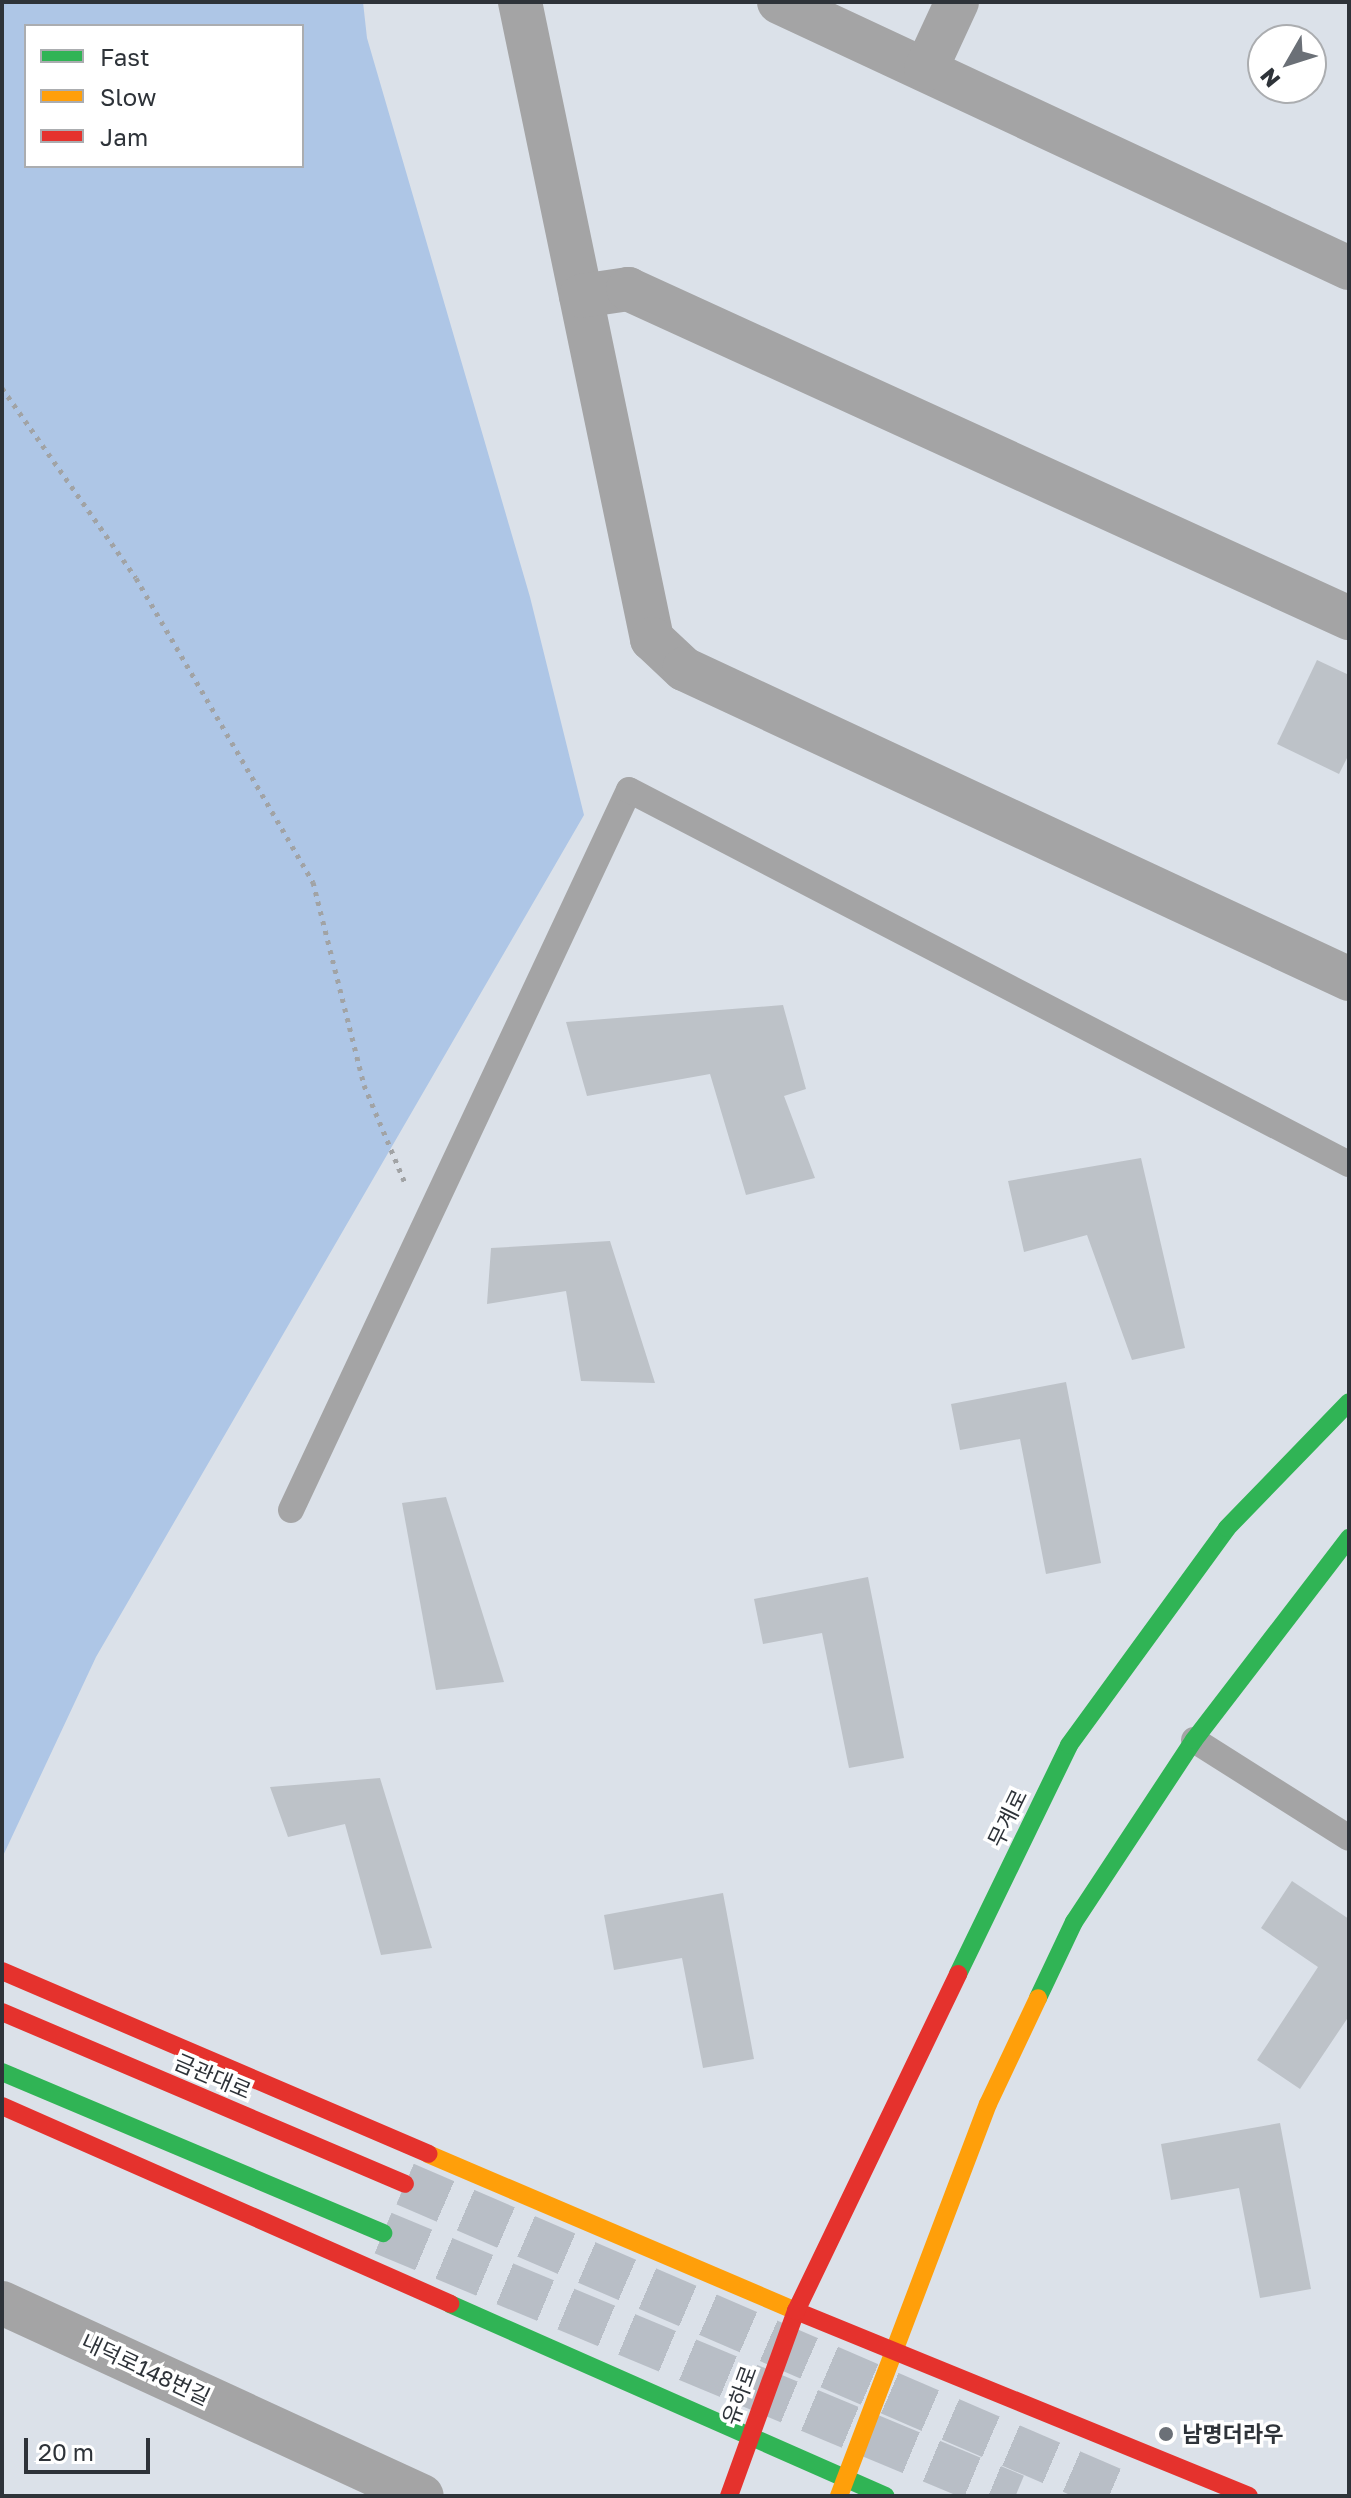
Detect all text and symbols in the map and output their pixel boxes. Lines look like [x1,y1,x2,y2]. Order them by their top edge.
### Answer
legend [24,24,304,168]
north arrow [1247,24,1327,104]
text: Fast [100,42,150,71]
text: N [1254,63,1285,93]
text: Slow [100,82,156,111]
text: Jam [100,122,148,151]
street label: 무계로 [982,1785,1032,1851]
street label: 금관대로 [171,2048,255,2104]
street label: 내덕로148번길 [78,2328,214,2410]
street label: 유하로 [716,2362,762,2428]
place label: 남명더라우 [1182,2421,1283,2447]
scale bar [28,2422,154,2472]
marker: 남명더라우 [1157,2425,1175,2443]
text: 20 m [38,2437,94,2466]

